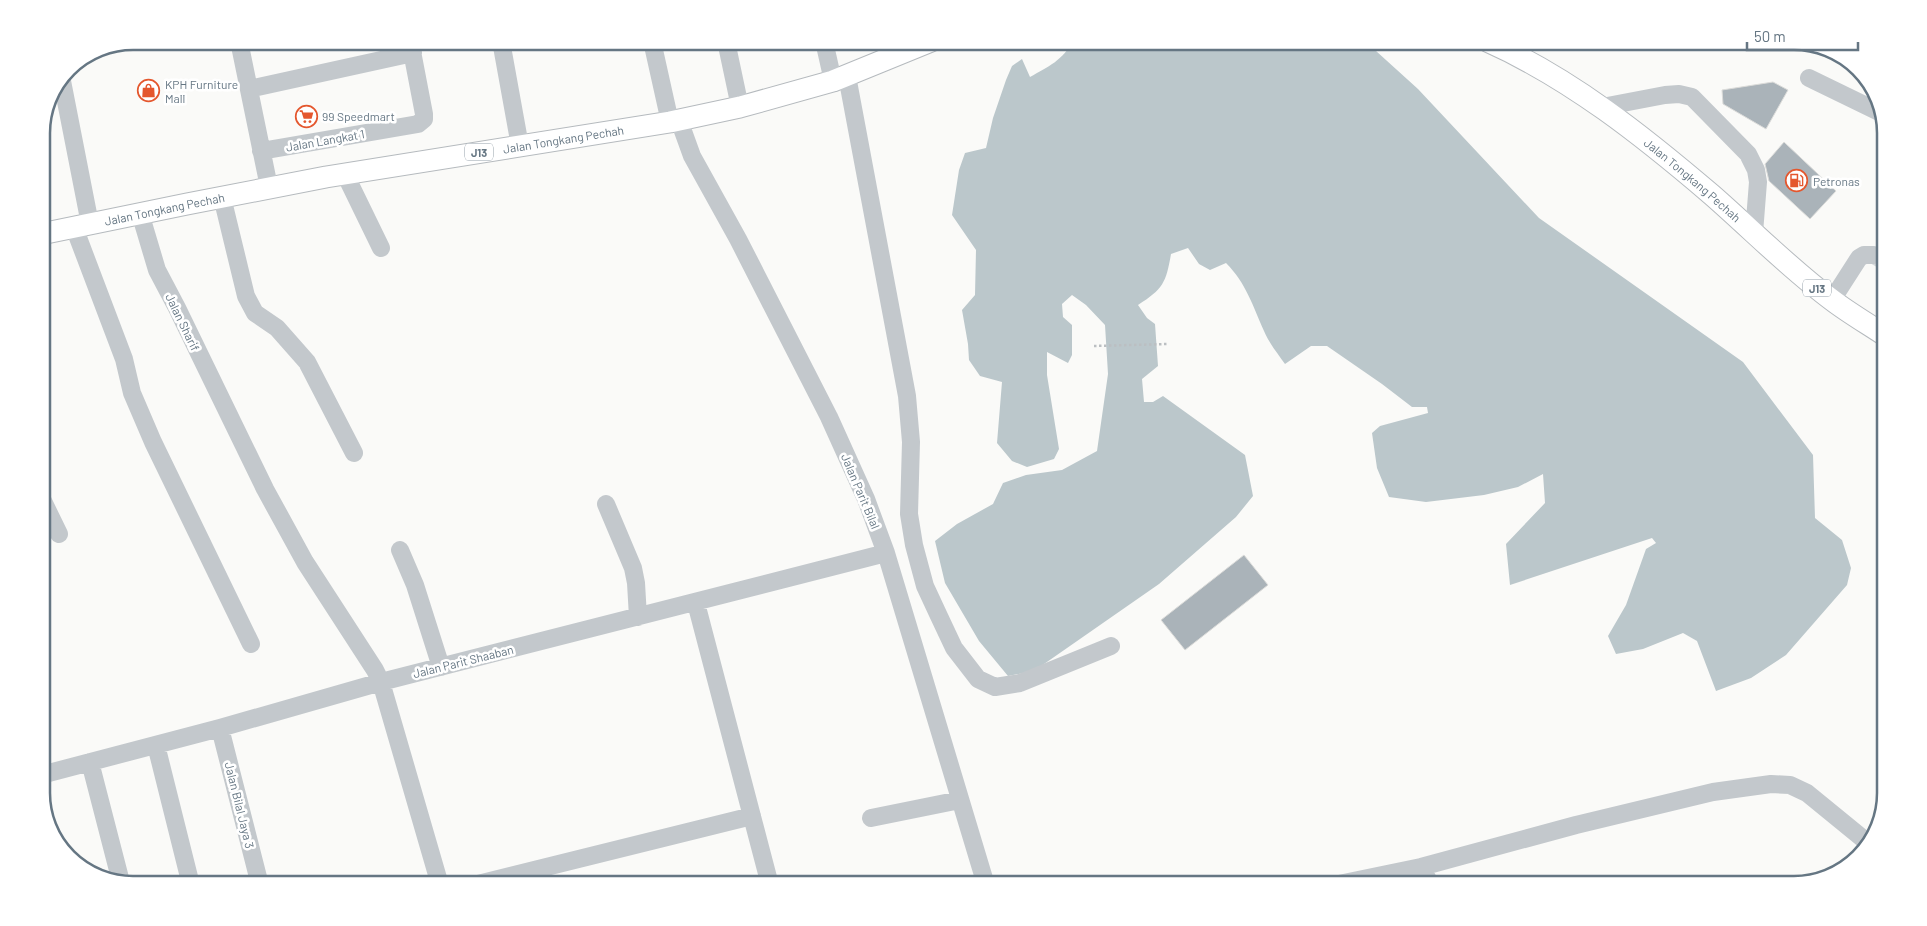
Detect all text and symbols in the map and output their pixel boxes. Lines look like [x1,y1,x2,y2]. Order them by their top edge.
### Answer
scale bar [1747,20,1858,52]
text: 50 m [1754,27,1786,45]
place label: KPH Furniture Mall [165,77,238,105]
shop icon: KPH Furniture Mall [137,79,161,103]
supermarket icon: 99 Speedmart [294,104,318,128]
place label: 99 Speedmart [322,109,395,123]
street label: Jalan Tongkang Pechah [502,122,625,156]
street label: Jalan Langkat 1 [285,126,365,154]
street label: Jalan Tongkang Pechah [1642,135,1744,225]
road number: J13 [465,144,493,160]
fuel station icon: Petronas [1785,169,1809,193]
place label: Petronas [1813,174,1860,188]
street label: Jalan Tongkang Pechah [103,190,226,228]
road number: J13 [1803,280,1831,296]
street label: Jalan Sharif [163,291,203,353]
street label: Jalan Parit Bilal [839,451,883,531]
street label: Jalan Parit Shaaban [411,642,515,680]
street label: Jalan Bilal Jaya 3 [222,760,258,850]

